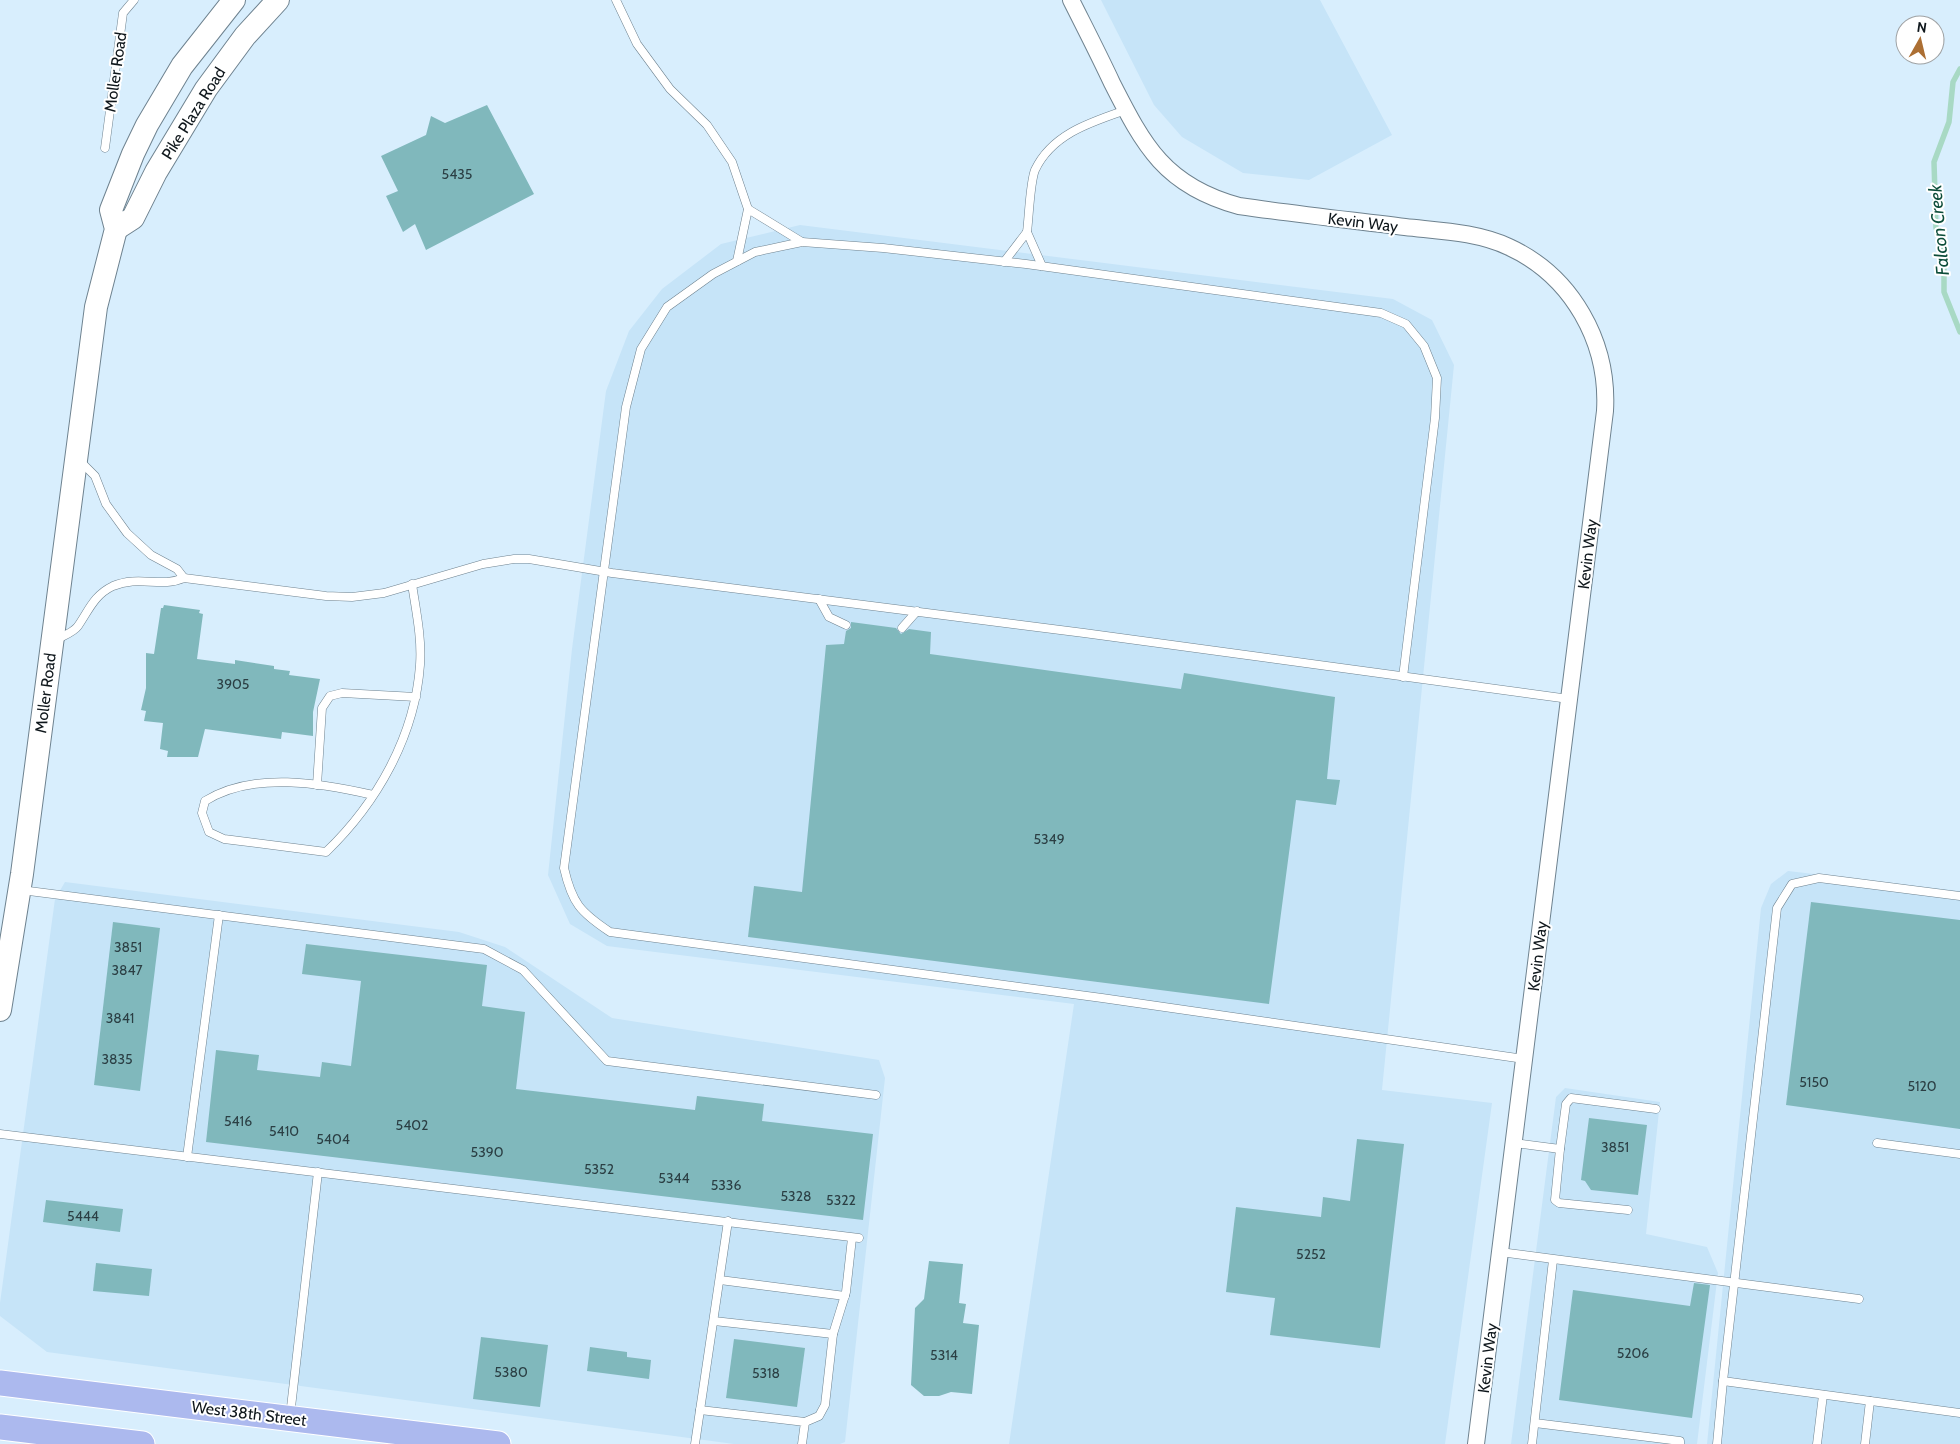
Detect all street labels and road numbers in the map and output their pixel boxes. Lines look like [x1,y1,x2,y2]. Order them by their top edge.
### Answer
street label: Moller Road [100,31,131,113]
street label: Pike Plaza Road [158,64,229,163]
street label: Kevin Way [1327,209,1399,236]
street label: Kevin Way [1574,518,1601,590]
street label: Moller Road [31,652,60,734]
street label: Kevin Way [1524,920,1551,992]
street label: Kevin Way [1474,1322,1501,1394]
street label: West 38th Street [190,1397,308,1430]

